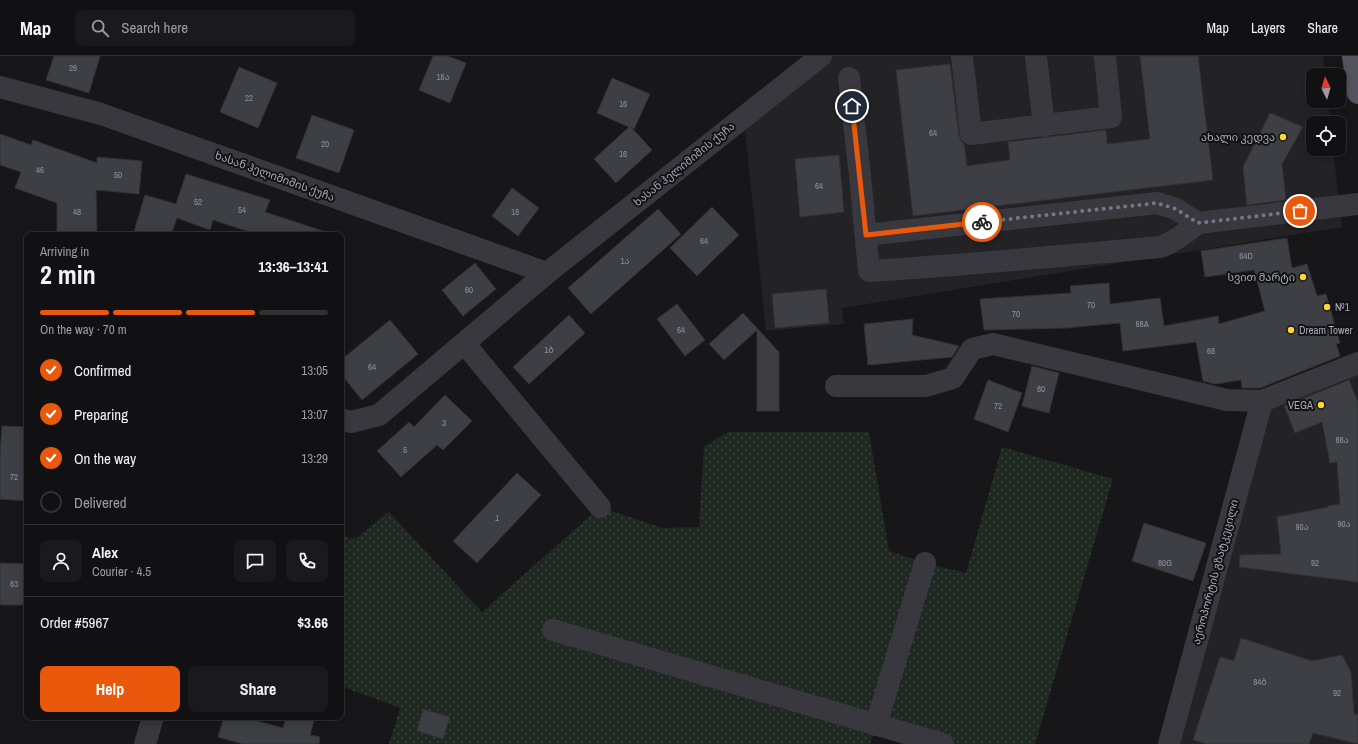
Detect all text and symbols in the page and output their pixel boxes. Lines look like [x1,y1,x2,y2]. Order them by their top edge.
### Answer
search box [75,10,355,46]
text: Map [20,15,51,41]
icon: search [89,17,111,39]
text: Search here [121,17,188,38]
text: Map [1207,19,1229,37]
text: Layers [1251,19,1285,37]
text: Share [1307,19,1338,37]
house number: 26 [69,62,77,74]
north arrow [1306,68,1346,108]
map controls [1306,68,1346,156]
house number: 16ა [436,71,450,83]
pin [835,89,869,123]
house number: 22 [245,92,253,104]
icon: home [841,95,863,117]
house number: 16 [619,98,627,110]
button: locate [1306,116,1346,156]
street label: ხასან ჰელიმიშის ქუჩა [631,119,737,209]
house number: 64 [929,127,937,139]
place label: ახალი კედვა [1201,130,1275,144]
marker: ახალი კედვა [1278,132,1288,142]
house number: 20 [321,138,329,150]
street label: ხასან ჰელიმიშის ქუჩა [213,148,337,204]
house number: 16 [619,148,627,160]
house number: 46 [36,164,44,176]
house number: 50 [114,169,122,181]
house number: 64 [815,180,823,192]
pin [1283,194,1317,228]
house number: 52 [194,196,202,208]
icon: bag [1289,200,1311,222]
courier [962,202,1002,242]
house number: 54 [238,204,246,216]
house number: 48 [73,206,81,218]
house number: 18 [511,206,519,218]
icon: bike [971,211,993,233]
house number: 64 [700,235,708,247]
text: Arriving in [40,243,89,260]
house number: 64D [1239,250,1253,262]
house number: 1ა [620,255,630,267]
text: 13:36–13:41 [258,256,328,277]
text: 2 min [40,257,96,292]
place label: სვით მარტი [1227,270,1295,284]
marker: სვით მარტი [1298,272,1308,282]
house number: 60 [465,284,473,296]
house number: 70 [1087,299,1095,311]
place label: №1 [1335,300,1350,314]
marker: №1 [1322,302,1332,312]
house number: 70 [1012,308,1020,320]
house number: 68A [1135,318,1149,330]
text: On the way · 70 m [40,321,127,338]
place label: Dream Tower [1299,323,1352,337]
house number: 64 [677,324,685,336]
marker: Dream Tower [1286,325,1296,335]
house number: 1ბ [544,344,554,356]
house number: 68 [1207,345,1215,357]
icon: check [40,359,62,381]
text: Confirmed [74,360,131,381]
house number: 64 [368,361,376,373]
text: 13:05 [301,362,328,379]
house number: 80 [1037,383,1045,395]
place label: VEGA [1288,398,1314,412]
house number: 72 [994,400,1002,412]
marker: VEGA [1316,400,1326,410]
icon: check [40,403,62,425]
text: Preparing [74,404,128,425]
text: 13:07 [301,406,328,423]
house number: 3 [442,417,446,429]
house number: 88ა [1335,434,1349,446]
house number: 5 [403,444,407,456]
icon: check [40,447,62,469]
text: On the way [74,448,136,469]
text: 13:29 [301,450,328,467]
house number: 72 [10,471,18,483]
text: Delivered [74,492,127,513]
street label: აეროპორტის გზატკეცილი [1189,498,1241,646]
house number: 1 [495,512,499,524]
house number: 90ა [1337,518,1351,530]
house number: 90ა [1295,521,1309,533]
button: person [40,540,82,582]
button: chat [234,540,276,582]
button: phone [286,540,328,582]
text: Alex [92,542,118,563]
house number: 80G [1158,557,1172,569]
house number: 92 [1311,557,1319,569]
text: Courier · 4.5 [92,563,151,580]
house number: 83 [10,578,18,590]
text: Order #5967 [40,612,109,633]
text: $3.66 [297,612,328,633]
button: Help [40,666,180,712]
button: Share [188,666,328,712]
house number: 84ბ [1253,676,1267,688]
house number: 92 [1333,687,1341,699]

